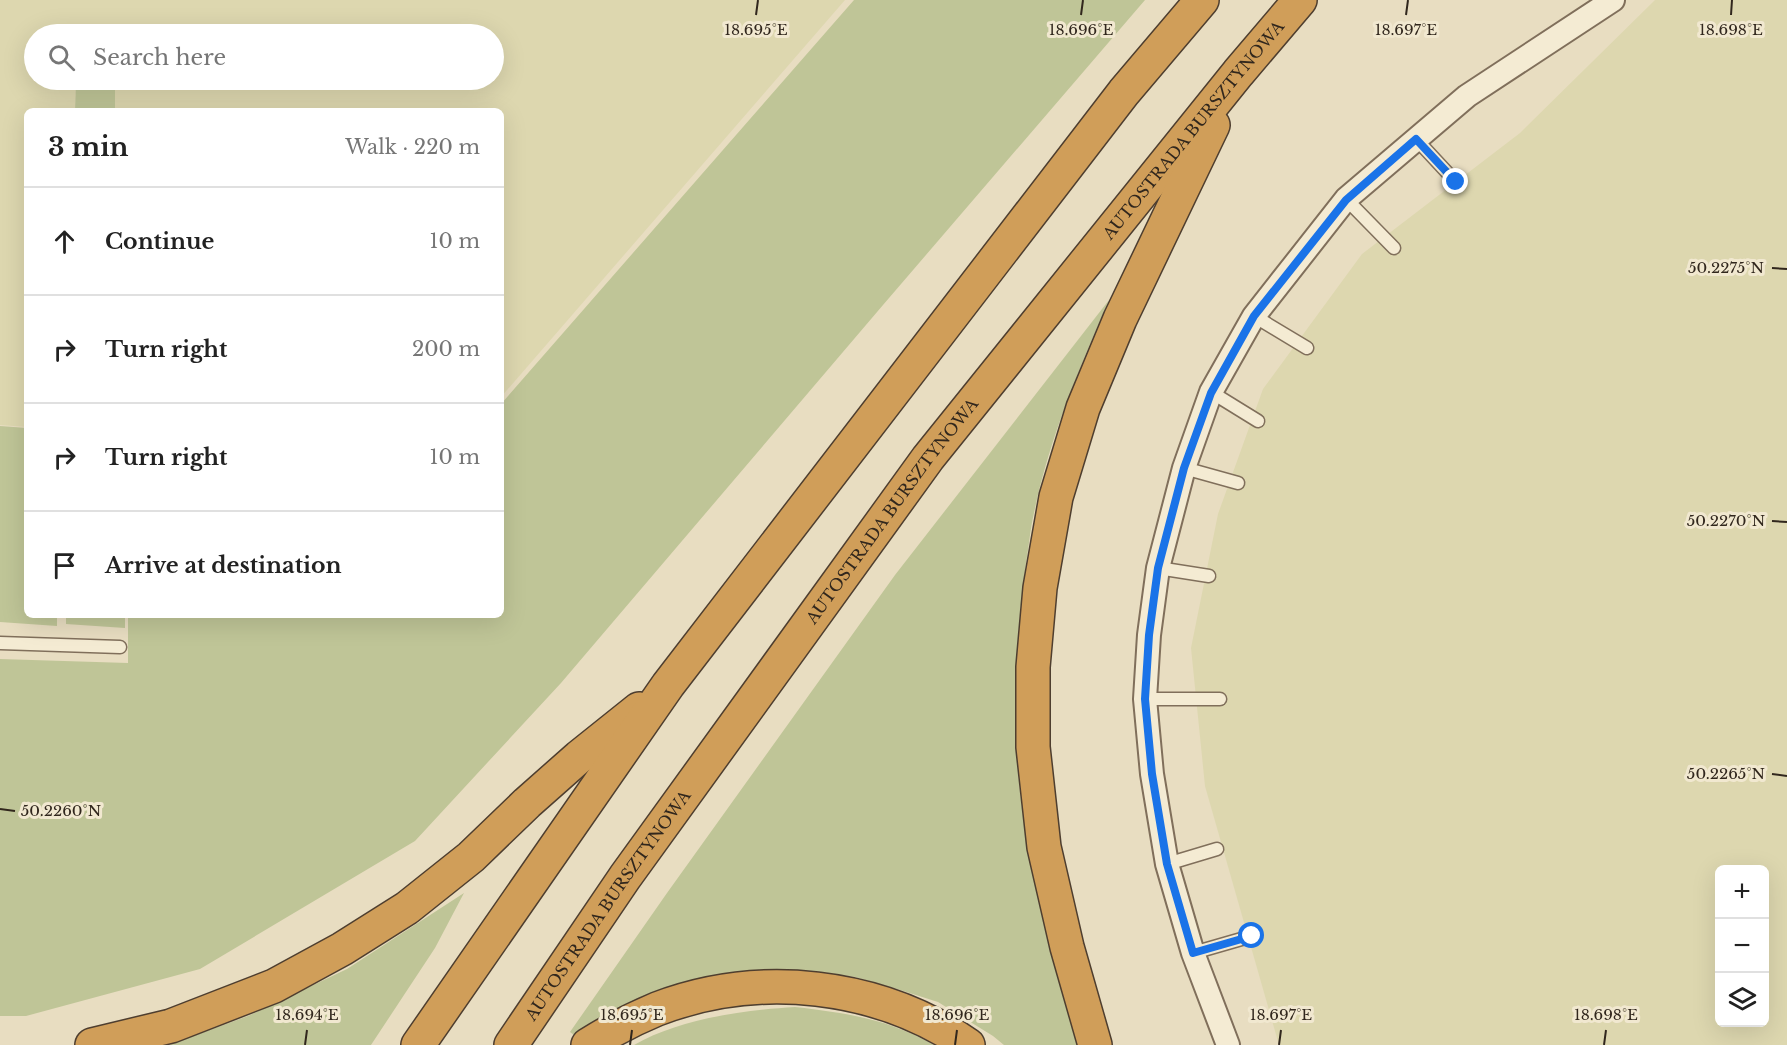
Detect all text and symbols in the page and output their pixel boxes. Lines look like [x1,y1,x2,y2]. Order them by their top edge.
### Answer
street label: AUTOSTRADA BURSZTYNOWA [1098,16,1289,244]
text: 18.695°E [724,20,788,39]
text: 18.696°E [1049,20,1113,39]
text: 18.697°E [1375,20,1437,39]
text: 18.698°E [1699,20,1763,39]
search box [24,24,504,90]
icon: search [45,41,78,74]
text: Search here [93,44,226,71]
text: 3 min [48,131,129,163]
text: Walk · 220 m [345,135,480,159]
route end [1442,168,1468,194]
icon: ahead [48,225,81,258]
text: Continue [105,228,214,255]
text: 10 m [430,229,480,253]
text: 50.2275°N [1688,258,1764,277]
icon: right [48,333,81,366]
text: Turn right [105,336,227,363]
text: 200 m [412,337,480,361]
street label: AUTOSTRADA BURSZTYNOWA [801,394,983,628]
icon: right [48,441,81,474]
text: Turn right [105,444,227,471]
text: 10 m [430,445,480,469]
text: 50.2270°N [1687,511,1765,530]
icon: arrive [48,549,81,582]
text: Arrive at destination [105,552,342,579]
text: 50.2265°N [1687,764,1765,783]
street label: AUTOSTRADA BURSZTYNOWA [520,786,695,1025]
text: 50.2260°N [21,801,101,820]
map controls [1715,865,1769,1027]
button: + [1715,865,1769,919]
button: − [1715,919,1769,973]
route start [1238,922,1264,948]
button: layers [1715,973,1769,1027]
text: 18.694°E [275,1005,339,1024]
text: 18.695°E [600,1005,664,1024]
text: 18.696°E [925,1005,989,1024]
text: 18.697°E [1250,1005,1312,1024]
text: 18.698°E [1574,1005,1638,1024]

